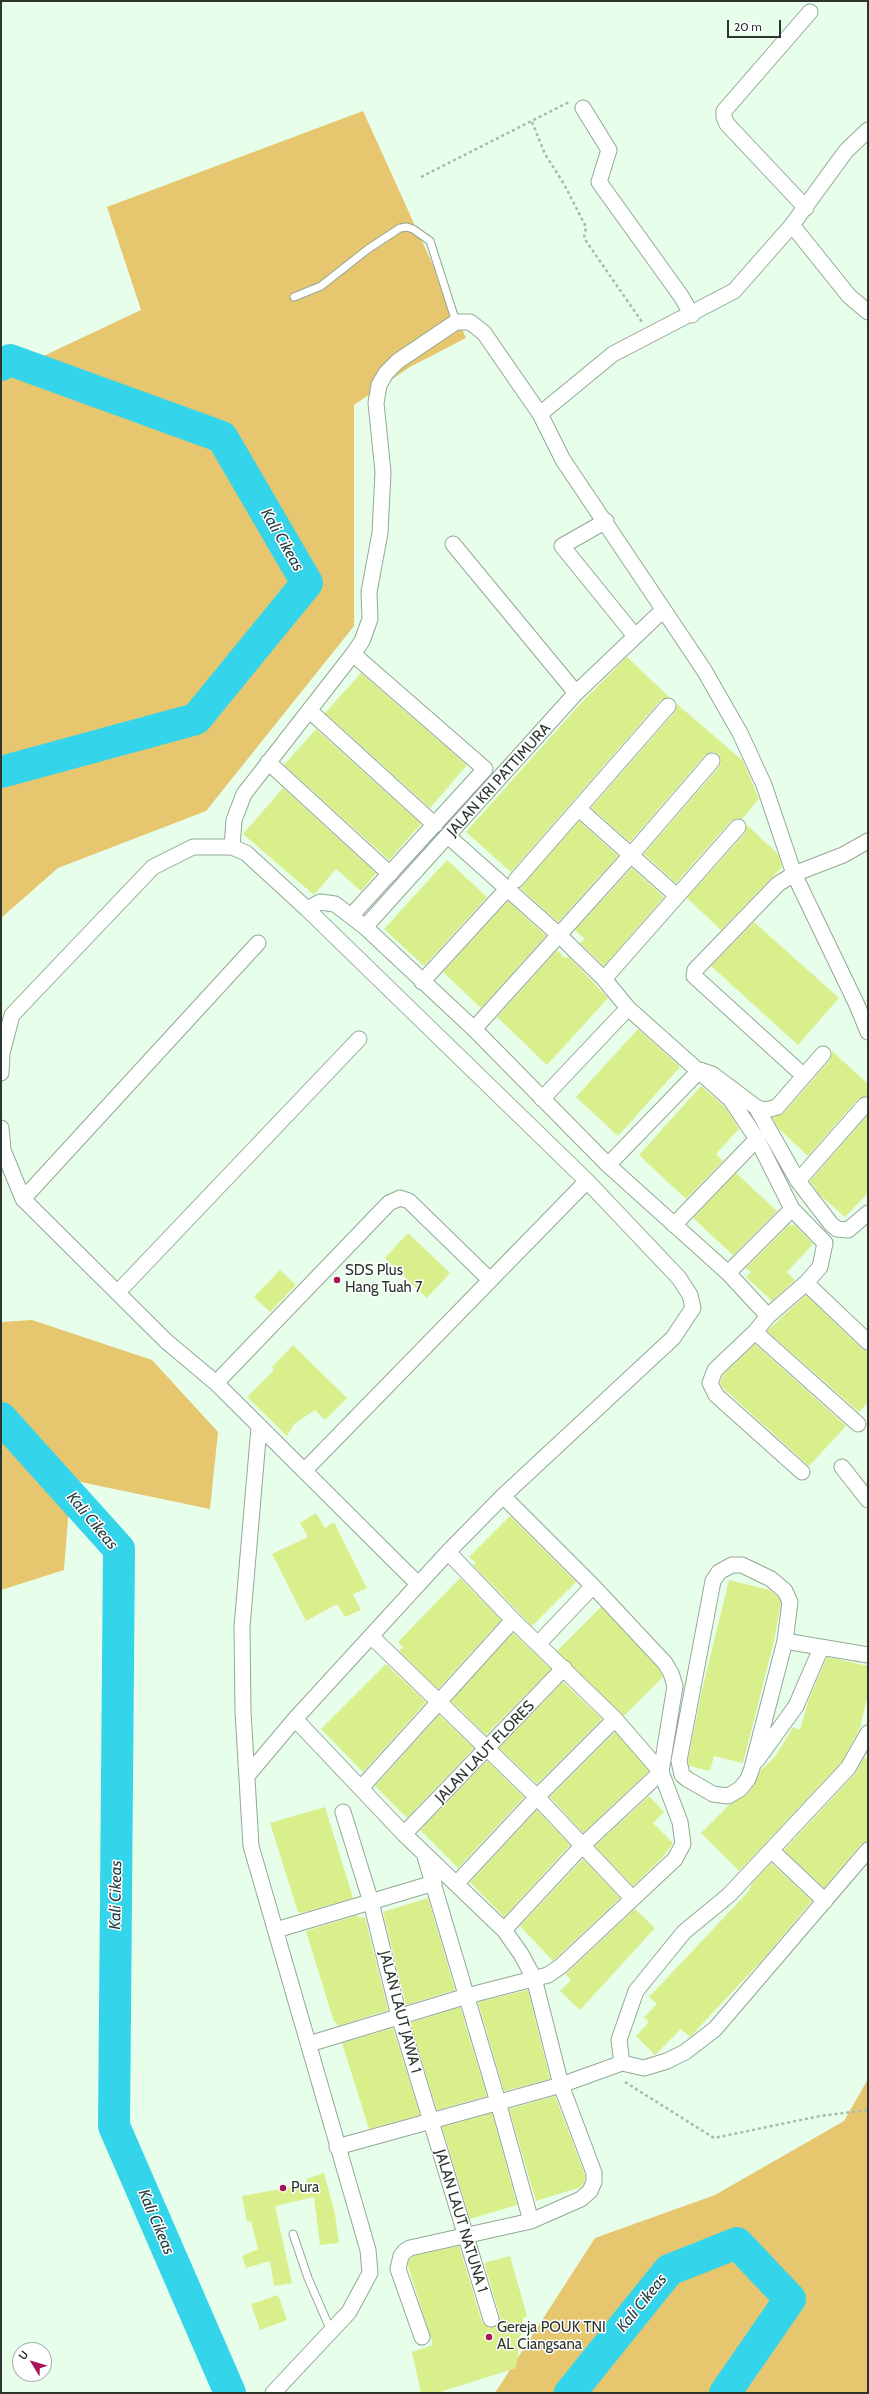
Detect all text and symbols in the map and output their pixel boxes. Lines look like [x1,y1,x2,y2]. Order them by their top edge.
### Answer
scale bar [729,12,783,38]
text: 20 m [734,19,762,34]
water label: Kali Cikeas [256,505,308,575]
street label: JALAN KRI PATTIMURA [444,720,554,840]
place label: SDS Plus Hang Tuah 7 [345,1262,423,1297]
marker: SDS Plus Hang Tuah 7 [332,1275,342,1285]
water label: Kali Cikeas [62,1488,122,1554]
street label: JALAN LAUT FLORES [432,1697,538,1807]
water label: Kali Cikeas [106,1860,126,1930]
street label: JALAN LAUT JAWA 1 [375,1949,425,2075]
street label: JALAN LAUT NATUNA 1 [431,2147,491,2295]
place label: Pura [291,2179,319,2197]
marker: Pura [278,2183,288,2193]
water label: Kali Cikeas [134,2186,178,2258]
water label: Kali Cikeas [613,2270,671,2336]
place label: Gereja POUK TNI AL Ciangsana [497,2319,606,2354]
marker: Gereja POUK TNI AL Ciangsana [484,2332,494,2342]
north arrow [12,2342,52,2382]
text: U [15,2348,31,2363]

